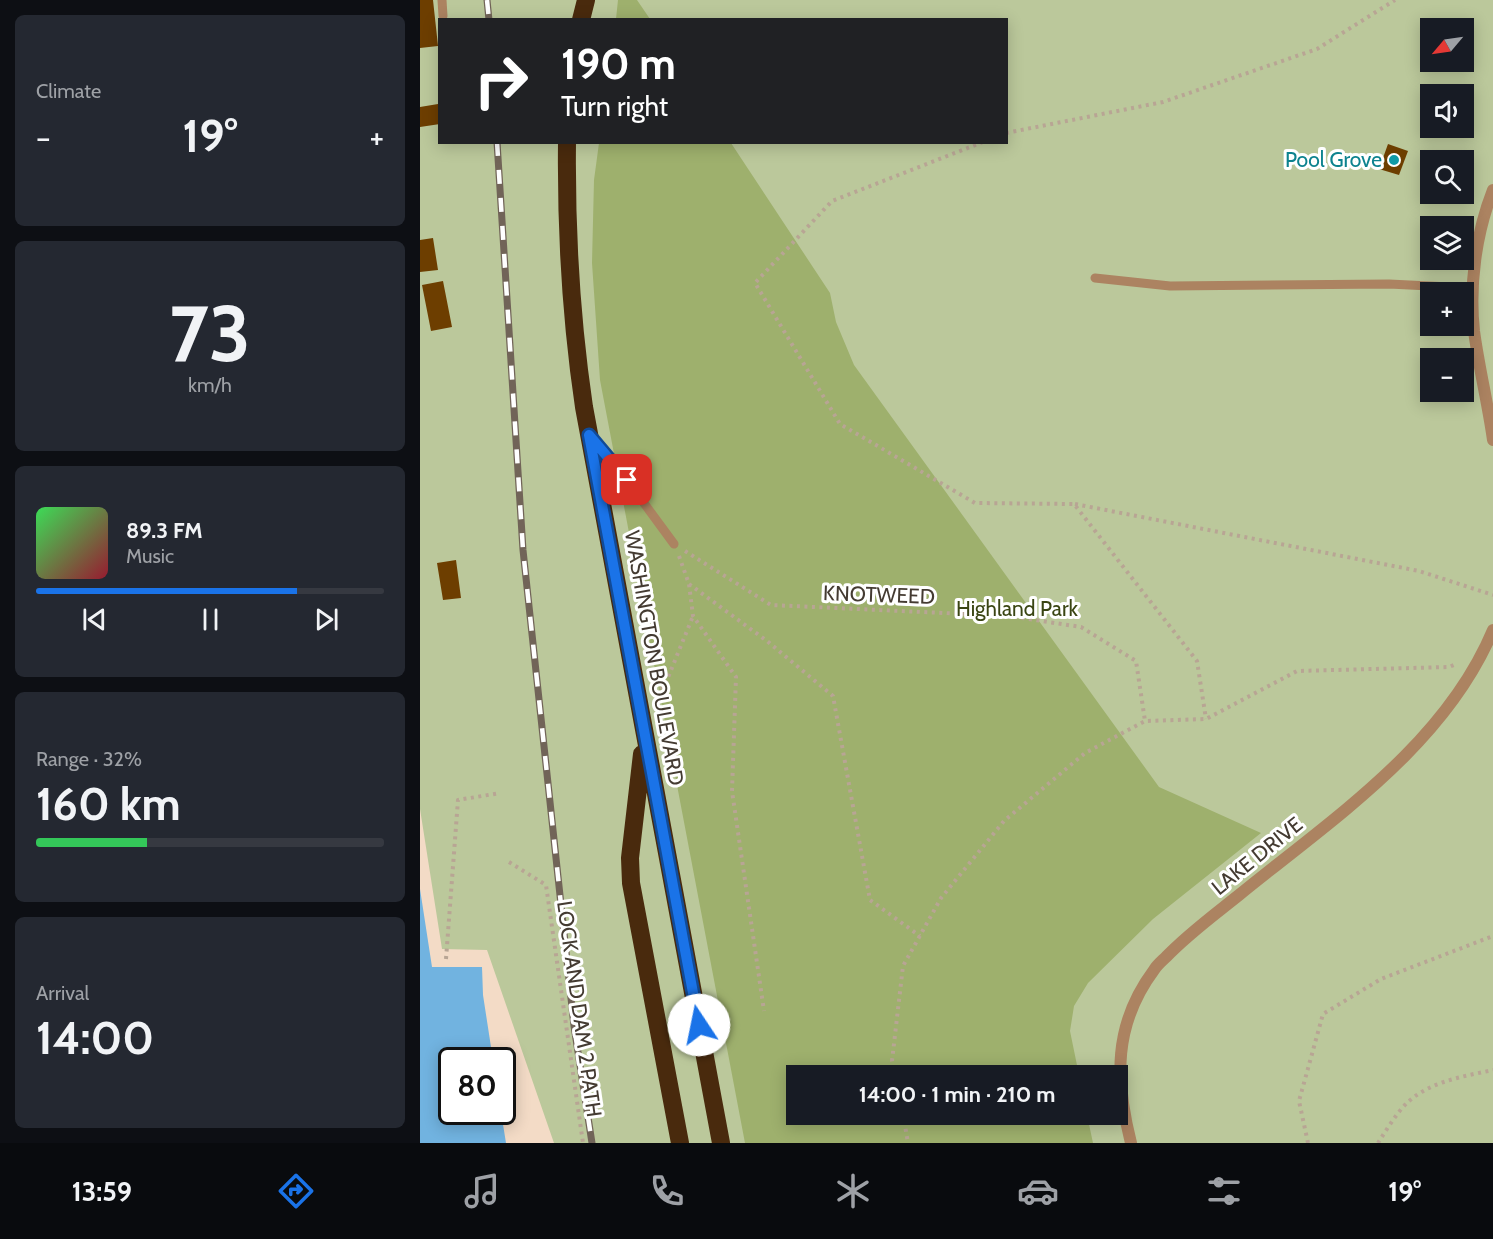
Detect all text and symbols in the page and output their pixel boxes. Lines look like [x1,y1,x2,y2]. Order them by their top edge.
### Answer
north arrow [1420,18,1474,72]
map controls [1420,18,1474,402]
text: 190 m [561,38,676,90]
icon: right [462,42,540,120]
text: Climate [36,79,101,103]
button: sound [1420,84,1474,138]
text: Turn right [561,90,668,123]
text: 19° [183,109,237,163]
text: − [36,117,51,157]
text: + [369,117,384,157]
place label: Pool Grove [1285,147,1382,172]
button: search [1420,150,1474,204]
marker: Pool Grove [1387,153,1401,167]
button: layers [1420,216,1474,270]
button: + [1420,282,1474,336]
text: 73 [169,286,251,381]
button: − [1420,348,1474,402]
text: km/h [188,373,232,397]
pin [601,454,652,505]
icon: arrive [610,463,643,496]
text: 89.3 FM [126,517,203,544]
street label: WASHINGTON BOULEVARD [620,529,689,787]
text: Music [126,544,174,568]
street label: KNOTWEED [823,580,935,609]
park label: Highland Park [956,596,1079,621]
icon: previous [78,603,111,636]
icon: pause [194,603,227,636]
icon: next [310,603,343,636]
text: Range · 32% [36,747,142,771]
text: 160 km [36,777,181,831]
street label: LAKE DRIVE [1206,811,1307,900]
street label: LOCK AND DAM 2 PATH [552,899,607,1119]
text: Arrival [36,981,89,1005]
position arrow [667,993,731,1057]
text: 14:00 [36,1011,154,1065]
speed limit sign: 80 [438,1047,516,1125]
text: 14:00 · 1 min · 210 m [859,1081,1055,1108]
icon: directions [275,1170,317,1212]
icon: music [461,1170,503,1212]
icon: phone [646,1170,688,1212]
icon: climate [832,1170,874,1212]
icon: car [1017,1170,1059,1212]
icon: filters [1203,1170,1245,1212]
text: 13:59 [72,1175,132,1208]
text: 19° [1388,1175,1421,1208]

